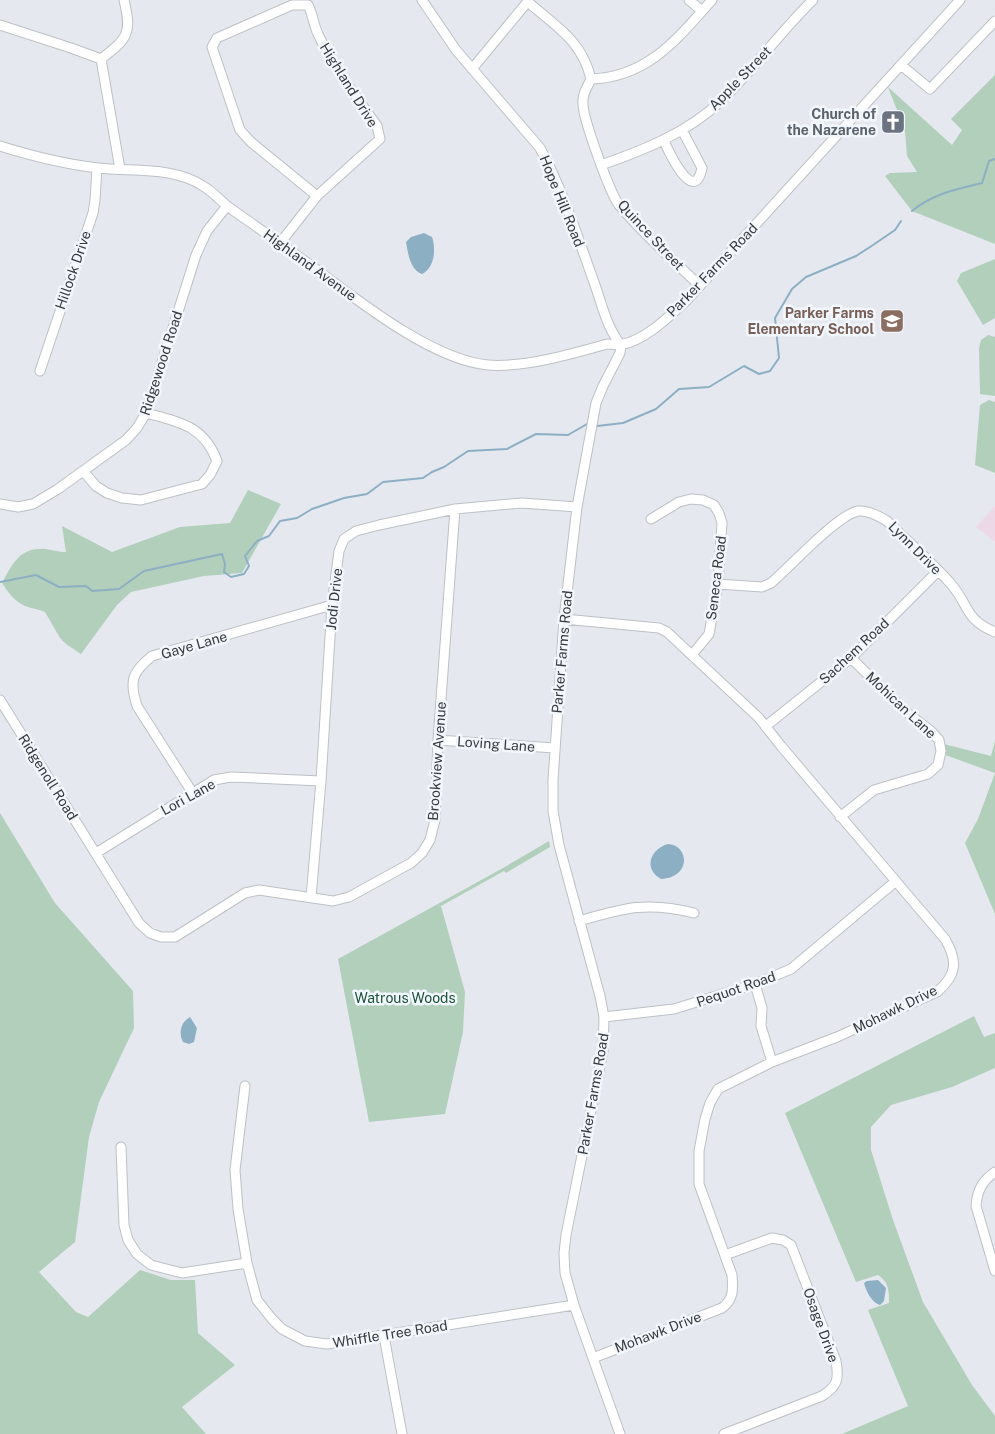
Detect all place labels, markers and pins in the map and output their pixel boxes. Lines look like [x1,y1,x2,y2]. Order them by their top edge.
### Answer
place label: Church of the Nazarene [787,106,876,138]
church icon: Church of the Nazarene [880,109,906,135]
place label: Parker Farms Elementary School [747,305,874,337]
school or university icon: Parker Farms Elementary School [879,308,905,334]

